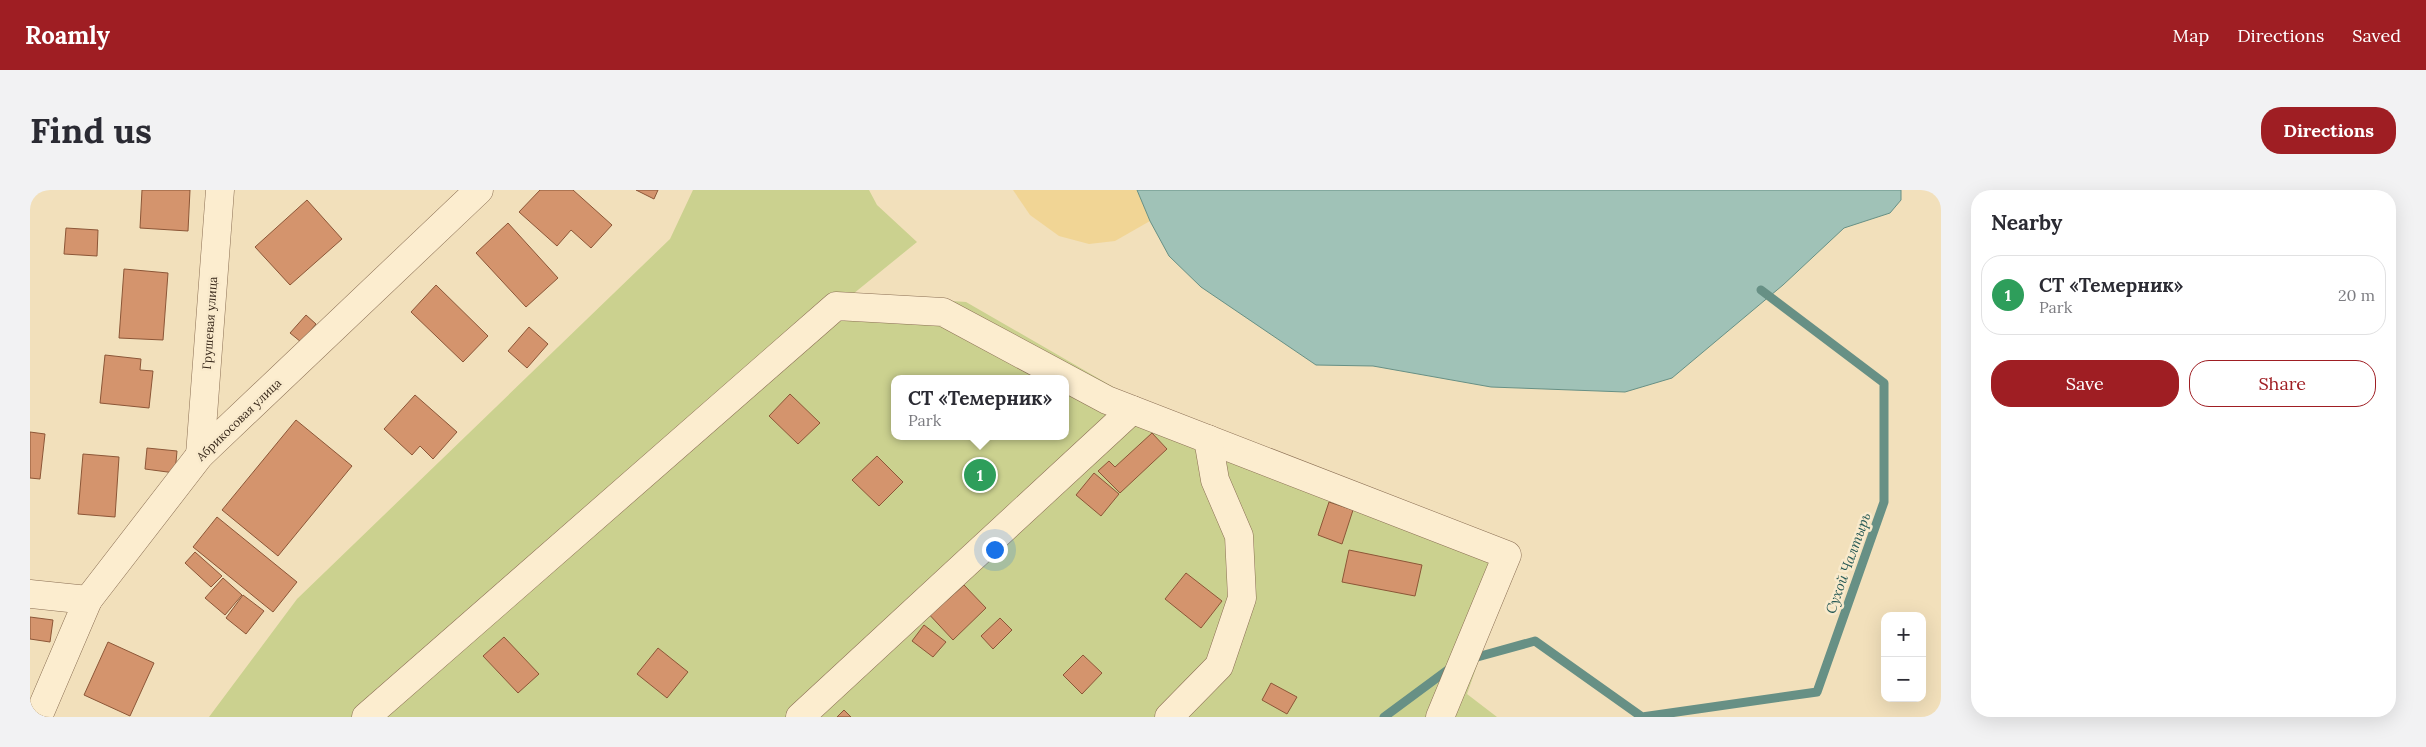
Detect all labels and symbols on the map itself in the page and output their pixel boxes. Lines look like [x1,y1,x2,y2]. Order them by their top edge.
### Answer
street label: Грушевая улица [199,276,220,370]
street label: Абрикосовая улица [192,375,284,465]
pin: 1 [964,456,996,494]
water label: Сухой Чалтырь [1821,510,1875,616]
your location [982,537,1008,563]

